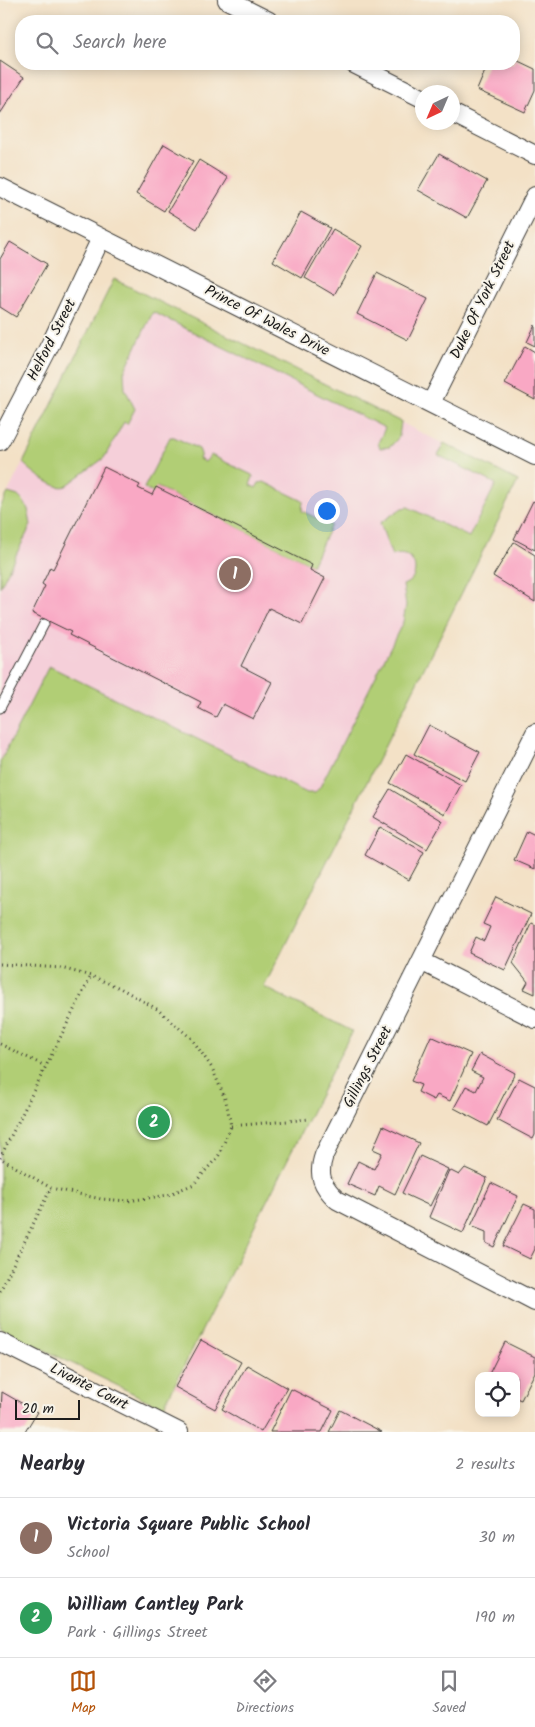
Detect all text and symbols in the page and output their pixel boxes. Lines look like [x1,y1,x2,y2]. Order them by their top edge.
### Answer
search box [15,15,520,70]
text: Search here [73,28,167,58]
icon: search [33,29,61,57]
north arrow [415,85,460,130]
street label: Duke Of York Street [444,237,522,363]
street label: Prince Of Wales Drive [200,279,334,363]
street label: Helford Street [21,295,83,385]
your location [314,498,340,524]
pin: 1 [219,555,251,593]
street label: Gillings Street [337,1022,399,1112]
pin: 2 [138,1103,170,1141]
street label: Livante Court [45,1357,133,1417]
map controls [475,1372,520,1417]
button: locate [475,1372,520,1417]
scale bar [15,1397,80,1420]
text: 20 m [22,1398,54,1420]
text: Nearby [20,1448,85,1481]
text: 2 results [455,1452,515,1477]
text: Victoria Square Public School [67,1510,310,1540]
text: 1 [34,1525,38,1550]
text: 30 m [479,1525,515,1550]
text: School [67,1540,110,1565]
text: William Cantley Park [67,1590,243,1620]
text: 2 [31,1605,41,1630]
text: 190 m [475,1605,515,1630]
text: Park · Gillings Street [67,1620,208,1645]
tab: Map [69,1667,97,1719]
tab: Directions [236,1667,294,1719]
tab: Saved [432,1667,466,1719]

